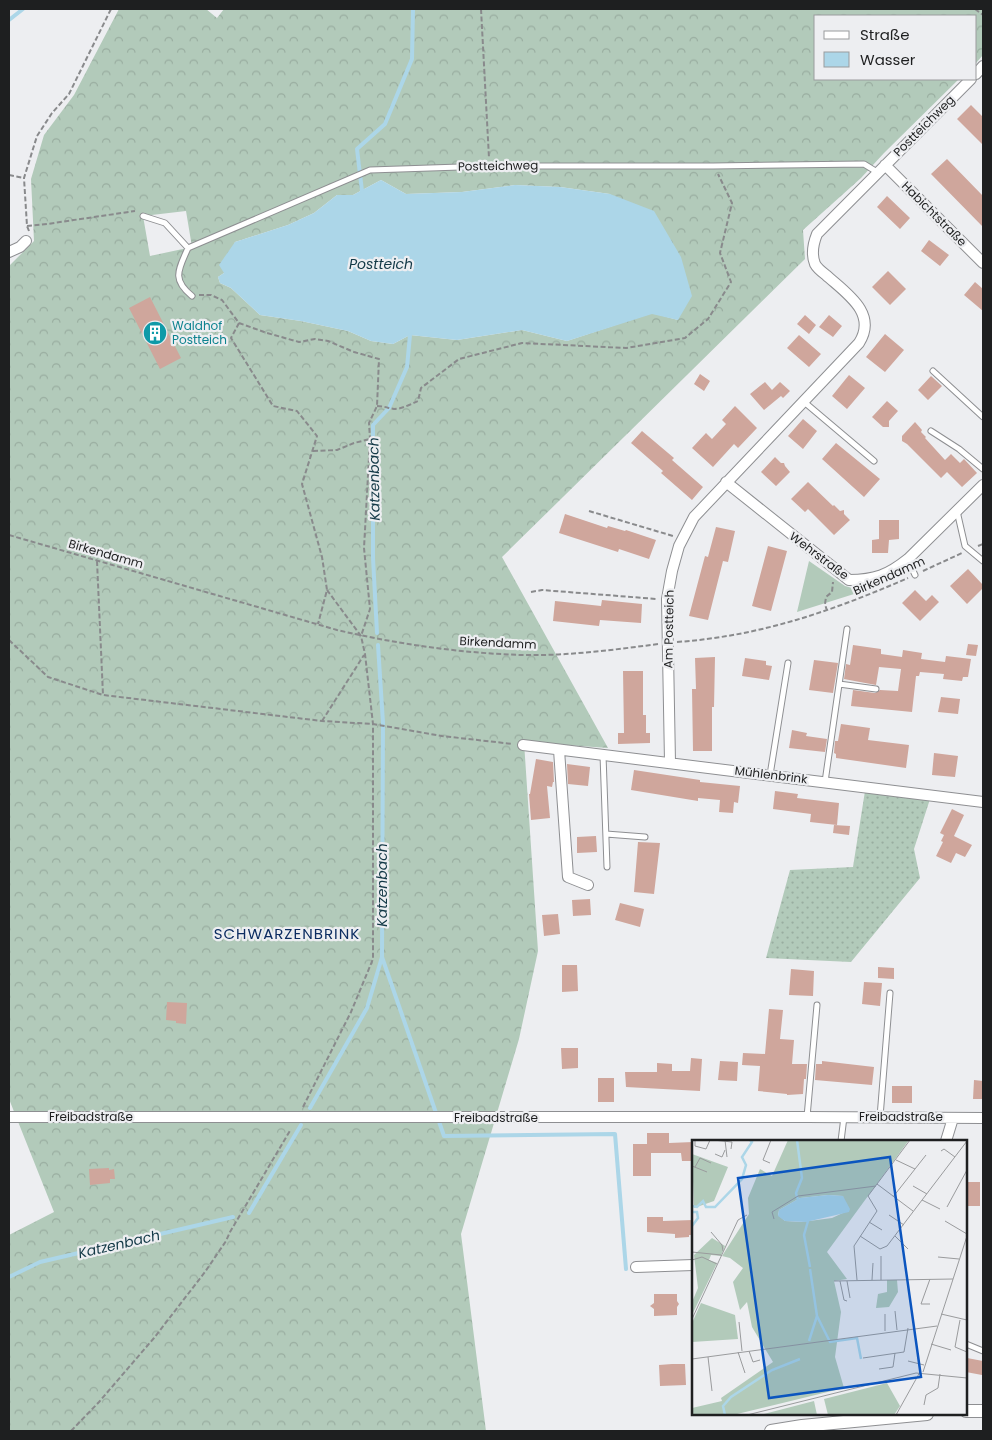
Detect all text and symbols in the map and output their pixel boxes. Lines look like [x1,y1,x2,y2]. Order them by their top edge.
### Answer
legend [814,15,977,80]
text: Straße [860,24,910,45]
text: Wasser [860,49,916,70]
street label: Postteichweg [889,91,958,160]
street label: Postteichweg [458,156,538,175]
street label: Habichtstraße [898,177,971,250]
water label: Postteich [349,254,413,274]
place label: Waldhof Postteich [172,317,227,348]
building icon: Waldhof Postteich [142,320,168,346]
water label: Katzenbach [363,437,385,521]
street label: Wehrstraße [786,528,852,583]
street label: Birkendamm [67,535,146,572]
street label: Birkendamm [850,552,927,599]
street label: Am Postteich [659,590,678,668]
street label: Birkendamm [459,632,537,653]
street label: Mühlenbrink [734,762,809,787]
water label: Katzenbach [372,843,392,927]
district label: SCHWARZENBRINK [214,923,360,944]
street label: Freibadstraße [49,1108,133,1125]
street label: Freibadstraße [859,1108,943,1125]
street label: Freibadstraße [454,1109,538,1126]
inset map [692,1140,967,1415]
water label: Katzenbach [76,1225,162,1263]

